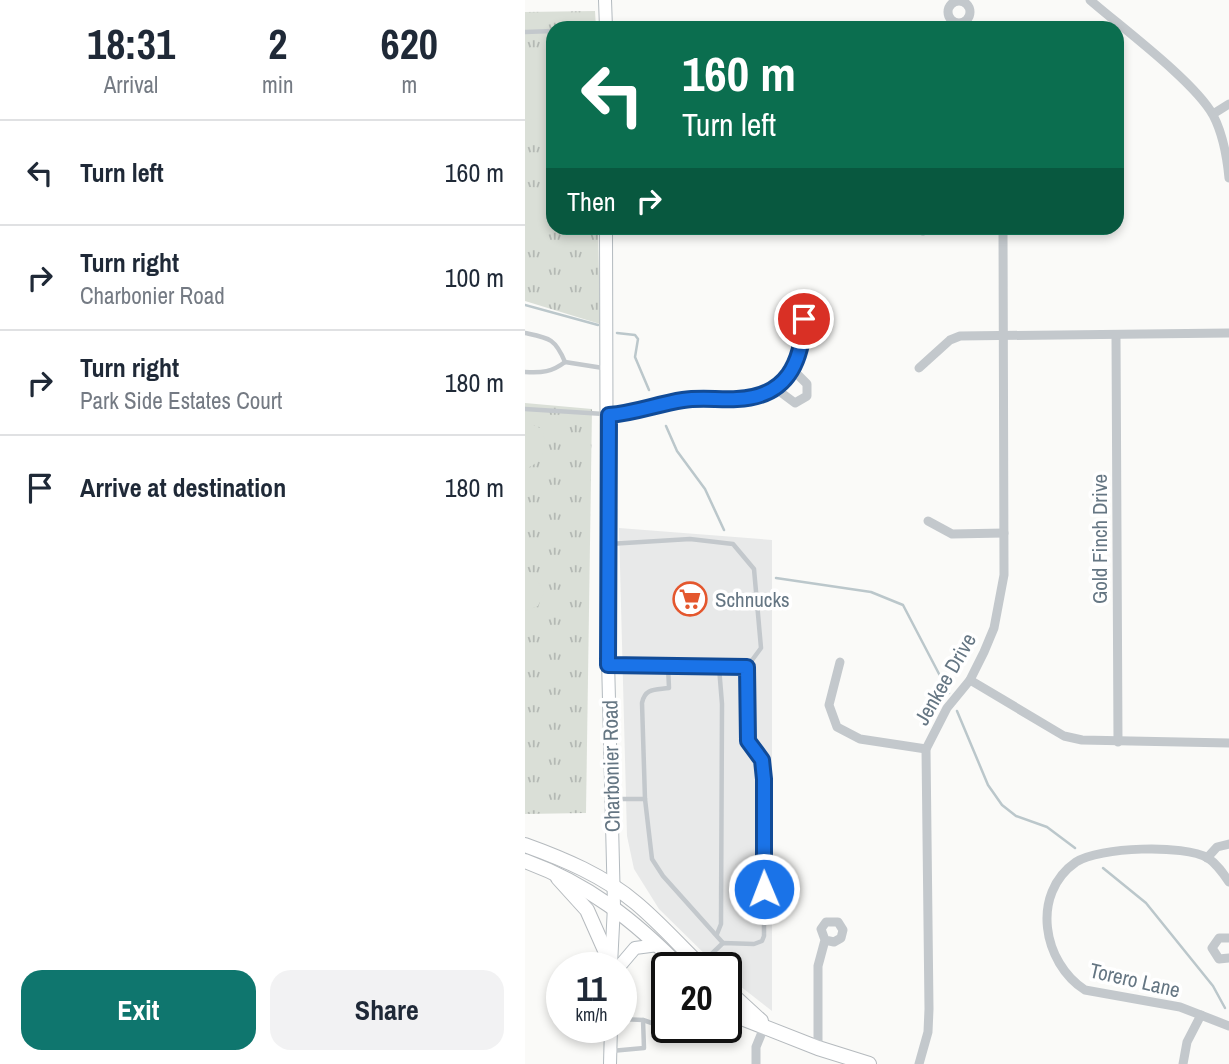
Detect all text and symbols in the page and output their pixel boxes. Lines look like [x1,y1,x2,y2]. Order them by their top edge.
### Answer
text: 18:31 [87,16,175,72]
text: 2 [268,16,287,72]
text: 620 [381,16,438,72]
text: 160 m [682,40,796,106]
icon: left [567,49,658,140]
text: Arrival [104,69,158,100]
text: min [262,69,294,100]
text: m [401,69,417,100]
text: Turn left [682,103,776,146]
icon: left [21,154,59,192]
text: Turn left [80,155,164,190]
text: 160 m [445,155,504,190]
icon: right [630,182,668,220]
text: Then [567,184,616,219]
text: Turn right [80,245,179,280]
icon: right [21,259,59,297]
text: 100 m [445,260,504,295]
text: Charbonier Road [80,280,225,311]
pin [774,289,834,349]
icon: arrive [785,300,823,338]
text: Turn right [80,350,179,385]
icon: right [21,364,59,402]
text: 180 m [445,365,504,400]
text: Park Side Estates Court [80,385,282,416]
icon: arrive [21,469,59,507]
text: Arrive at destination [80,470,286,505]
text: 180 m [445,470,504,505]
street label: Gold Finch Drive [1085,474,1114,604]
supermarket icon: Schnucks [671,580,709,618]
place label: Schnucks [715,585,790,614]
street label: Jenkee Drive [907,628,983,730]
street label: Charbonier Road [595,700,627,832]
position arrow [727,852,801,926]
speed limit sign: 20 [651,952,742,1043]
street label: Torero Lane [1087,956,1183,1004]
text: 11 [576,965,607,1012]
button: Exit [21,970,256,1050]
button: Share [270,970,504,1050]
text: km/h [576,1002,608,1027]

